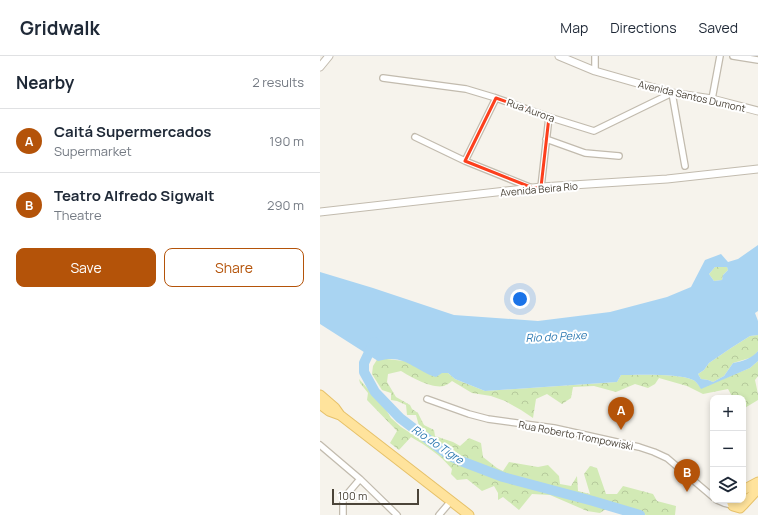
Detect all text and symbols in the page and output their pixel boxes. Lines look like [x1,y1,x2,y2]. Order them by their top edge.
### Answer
text: Gridwalk [20,15,100,41]
text: Map [560,18,588,37]
text: Directions [610,18,677,37]
text: Saved [699,18,738,37]
text: Nearby [16,71,74,94]
text: 2 results [252,73,304,91]
street label: Avenida Santos Dumont [637,77,747,115]
street label: Rua Aurora [505,95,557,125]
text: Caitá Supermercados [54,121,211,142]
text: A [25,132,33,150]
text: 190 m [269,132,304,150]
text: Supermarket [54,142,132,160]
street label: Avenida Beira Rio [499,179,579,199]
text: Teatro Alfredo Sigwalt [54,185,215,206]
text: B [25,196,33,214]
text: 290 m [267,196,304,214]
text: Theatre [54,206,102,224]
button: Save [16,248,156,287]
button: Share [164,248,304,287]
your location [510,289,530,309]
water label: Rio do Peixe [525,327,587,345]
map controls [710,395,746,503]
button: + [710,395,746,431]
pin: A [608,397,634,430]
street label: Rua Roberto Trompowiski [517,417,635,453]
water label: Rio do Tigre [409,421,467,467]
button: − [710,431,746,467]
pin: B [674,459,700,492]
button: layers [710,467,746,503]
scale bar [332,487,419,506]
text: 100 m [338,488,367,503]

